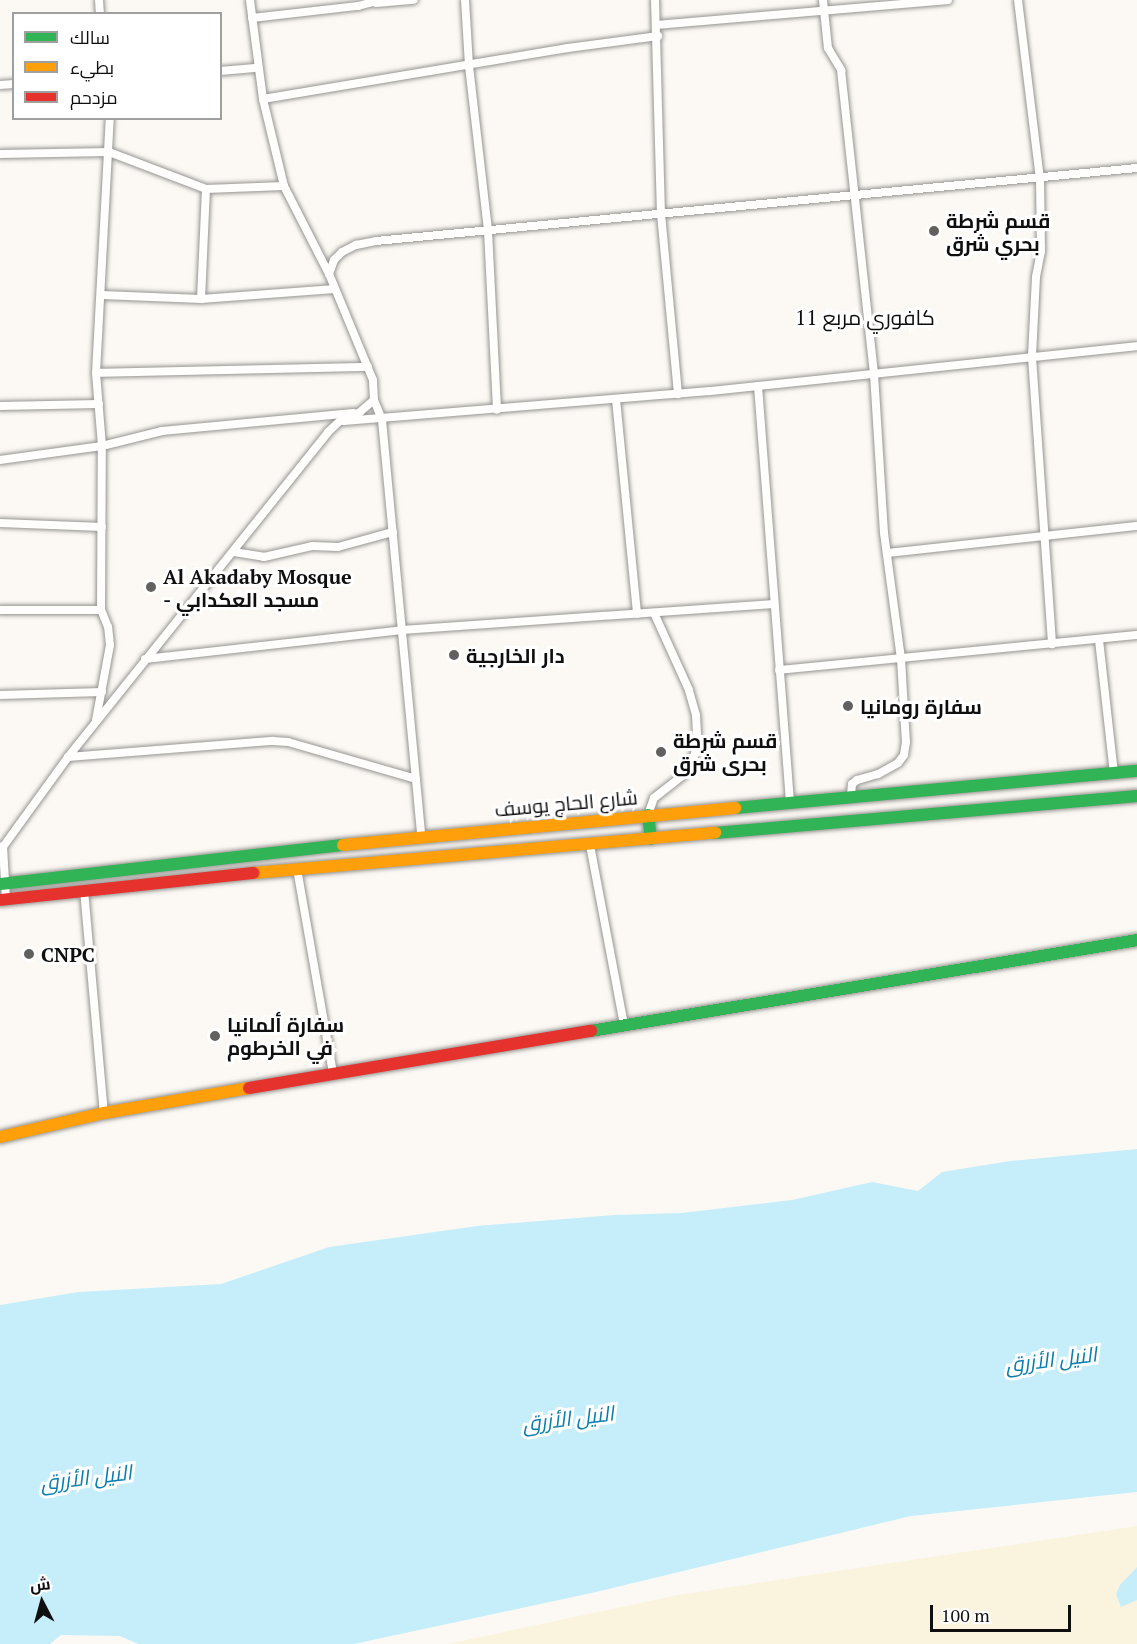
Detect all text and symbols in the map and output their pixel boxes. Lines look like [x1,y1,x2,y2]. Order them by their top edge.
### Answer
legend [12,12,222,120]
text: سالك [70,25,110,49]
text: بطيء [70,55,114,79]
text: مزدحم [70,85,118,109]
place label: قسم شرطة بحري شرق [946,208,1050,255]
marker: قسم شرطة بحري شرق [927,224,941,238]
district label: كافوري مربع 11 [795,304,935,330]
place label: Al Akadaby Mosque - مسجد العكدابي [163,564,352,611]
marker: Al Akadaby Mosque - مسجد العكدابي [144,580,158,594]
place label: دار الخارجية [466,643,565,667]
marker: دار الخارجية [447,648,461,662]
place label: سفارة رومانيا [860,694,982,718]
marker: سفارة رومانيا [841,699,855,713]
place label: قسم شرطة بحرى شرق [673,728,777,775]
marker: قسم شرطة بحرى شرق [654,745,668,759]
street label: شارع الحاج يوسف [494,785,638,821]
place label: CNPC [41,942,95,966]
marker: CNPC [22,947,36,961]
place label: سفارة ألمانيا في الخرطوم [227,1012,344,1059]
marker: سفارة ألمانيا في الخرطوم [208,1029,222,1043]
water label: النيل الأزرق [1004,1341,1098,1377]
water label: النيل الأزرق [521,1400,615,1436]
water label: النيل الأزرق [39,1459,133,1495]
north arrow [12,1572,72,1632]
text: ش [29,1572,51,1596]
scale bar [933,1593,1074,1631]
text: 100 m [941,1603,990,1627]

